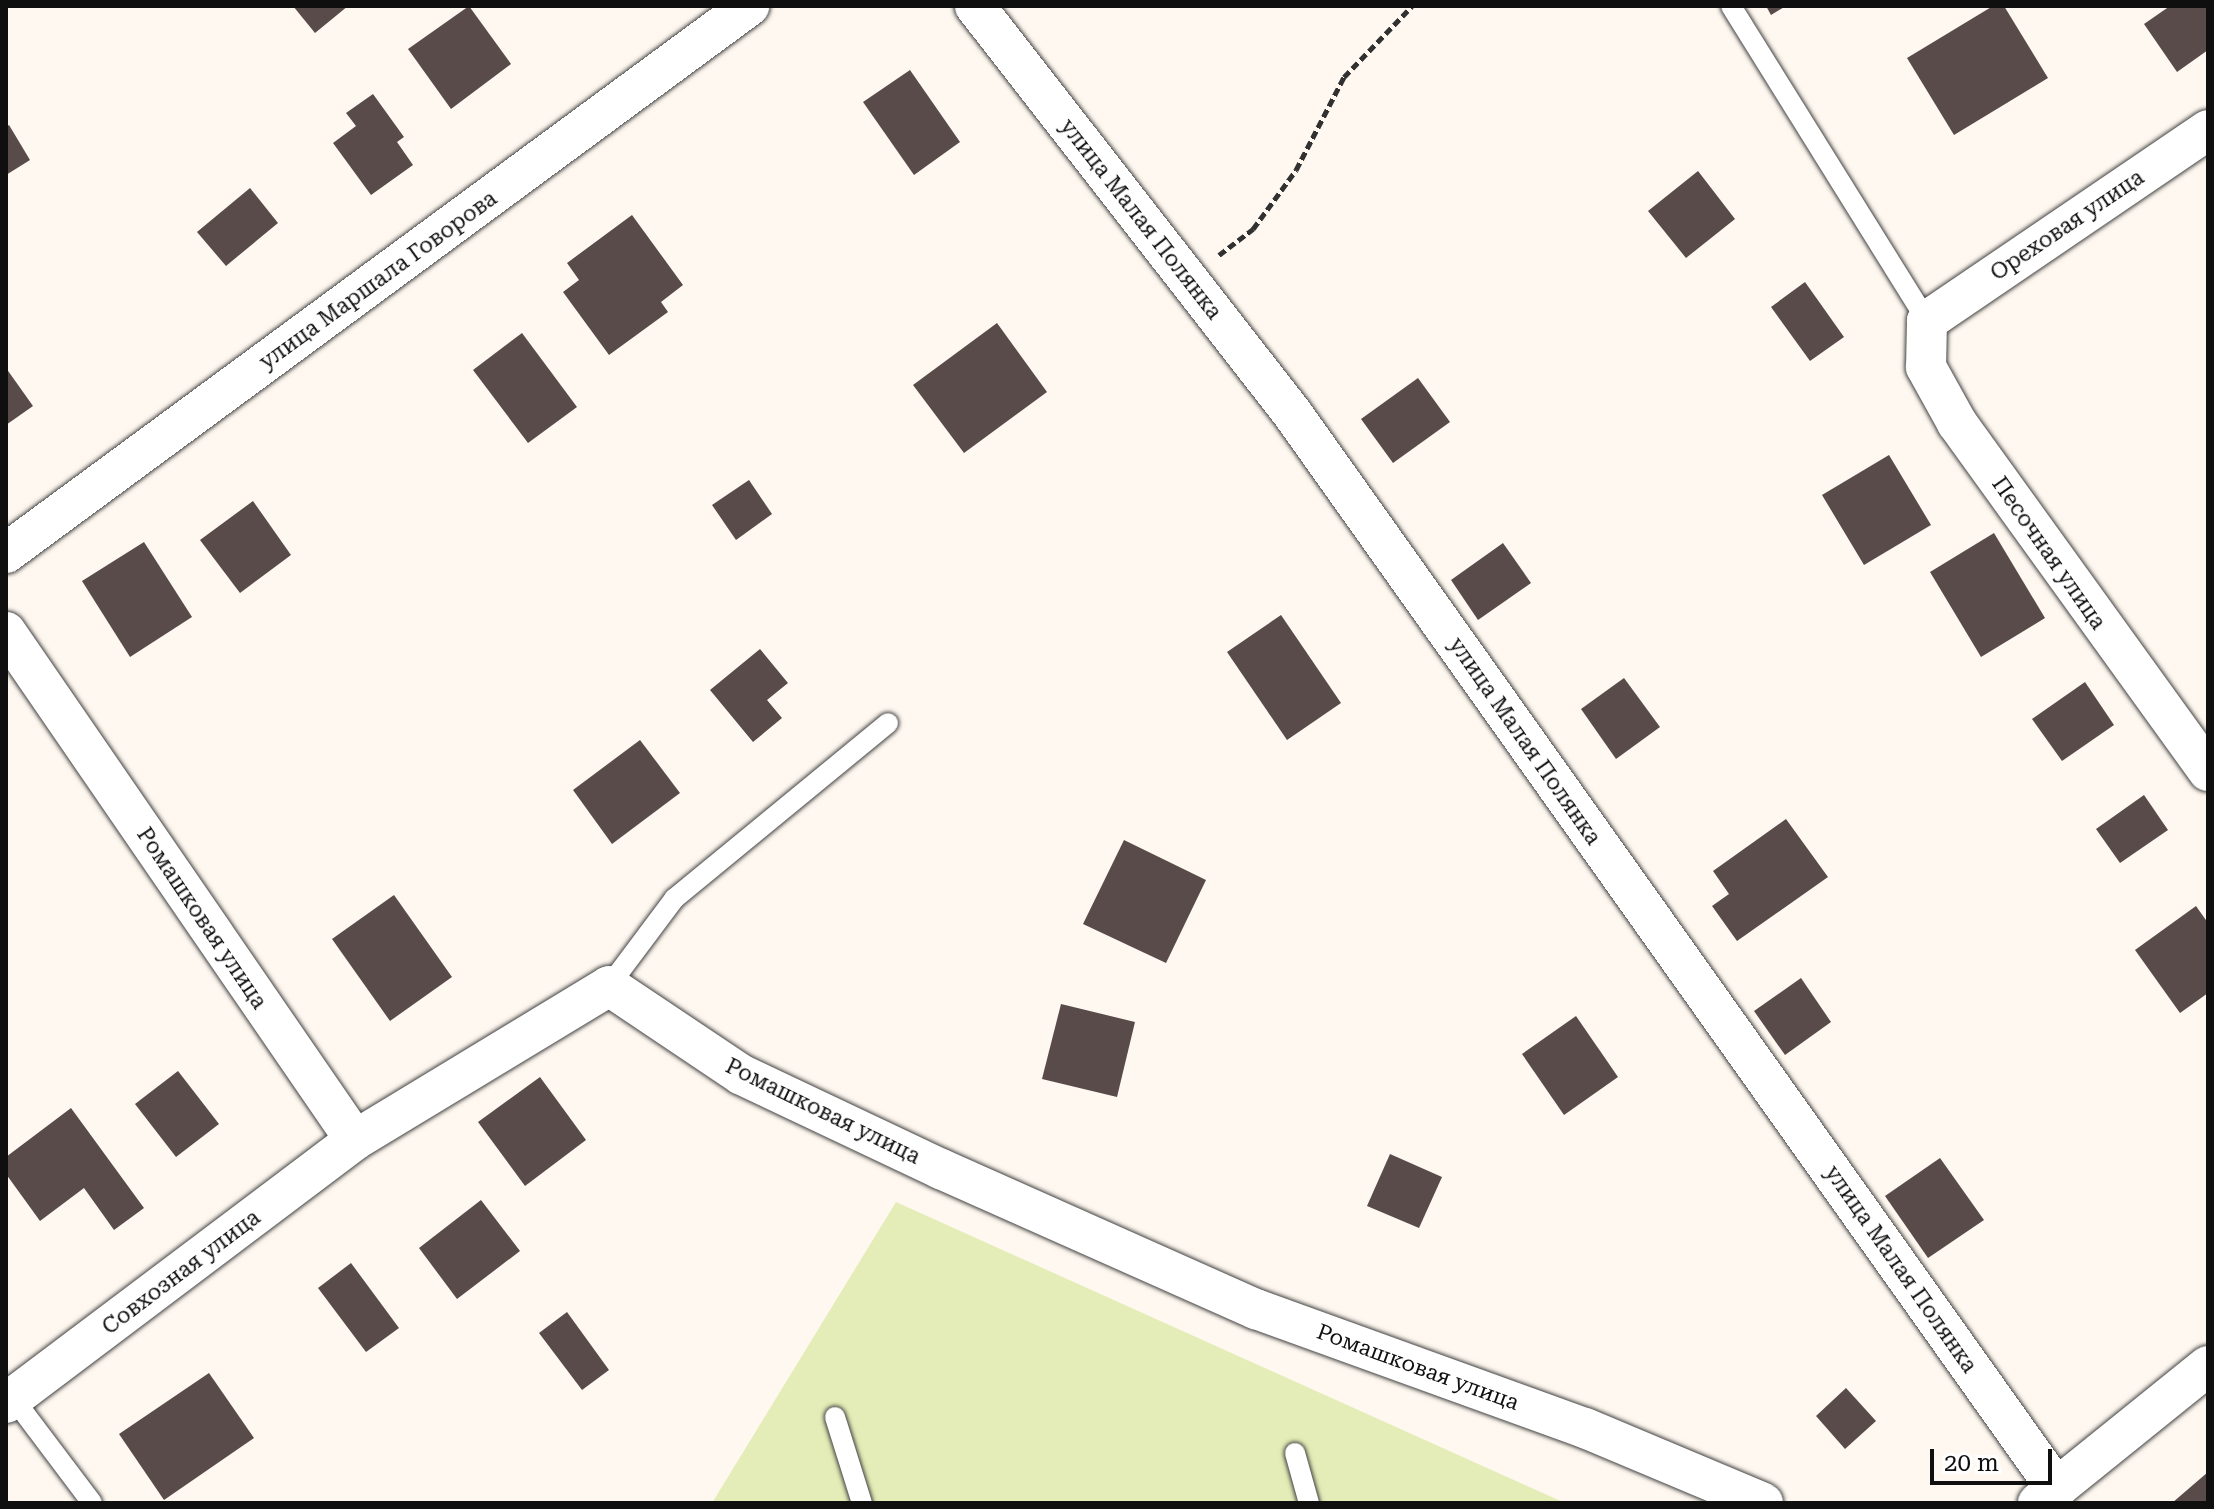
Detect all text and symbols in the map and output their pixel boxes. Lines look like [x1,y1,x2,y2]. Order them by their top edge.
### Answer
street label: улица Малая Полянка [1055,114,1227,324]
street label: Ореховая улица [1985,164,2149,286]
street label: улица Маршала Говорова [254,185,502,375]
street label: Песочная улица [1986,472,2112,634]
street label: улица Малая Полянка [1443,632,1607,850]
street label: Ромашковая улица [131,822,273,1014]
street label: Ромашковая улица [721,1052,925,1170]
street label: улица Малая Полянка [1819,1160,1983,1378]
street label: Совхозная улица [97,1204,265,1340]
street label: Ромашковая улица [1313,1318,1523,1416]
scale bar [1934,1433,2056,1483]
text: 20 m [1944,1449,1999,1477]

